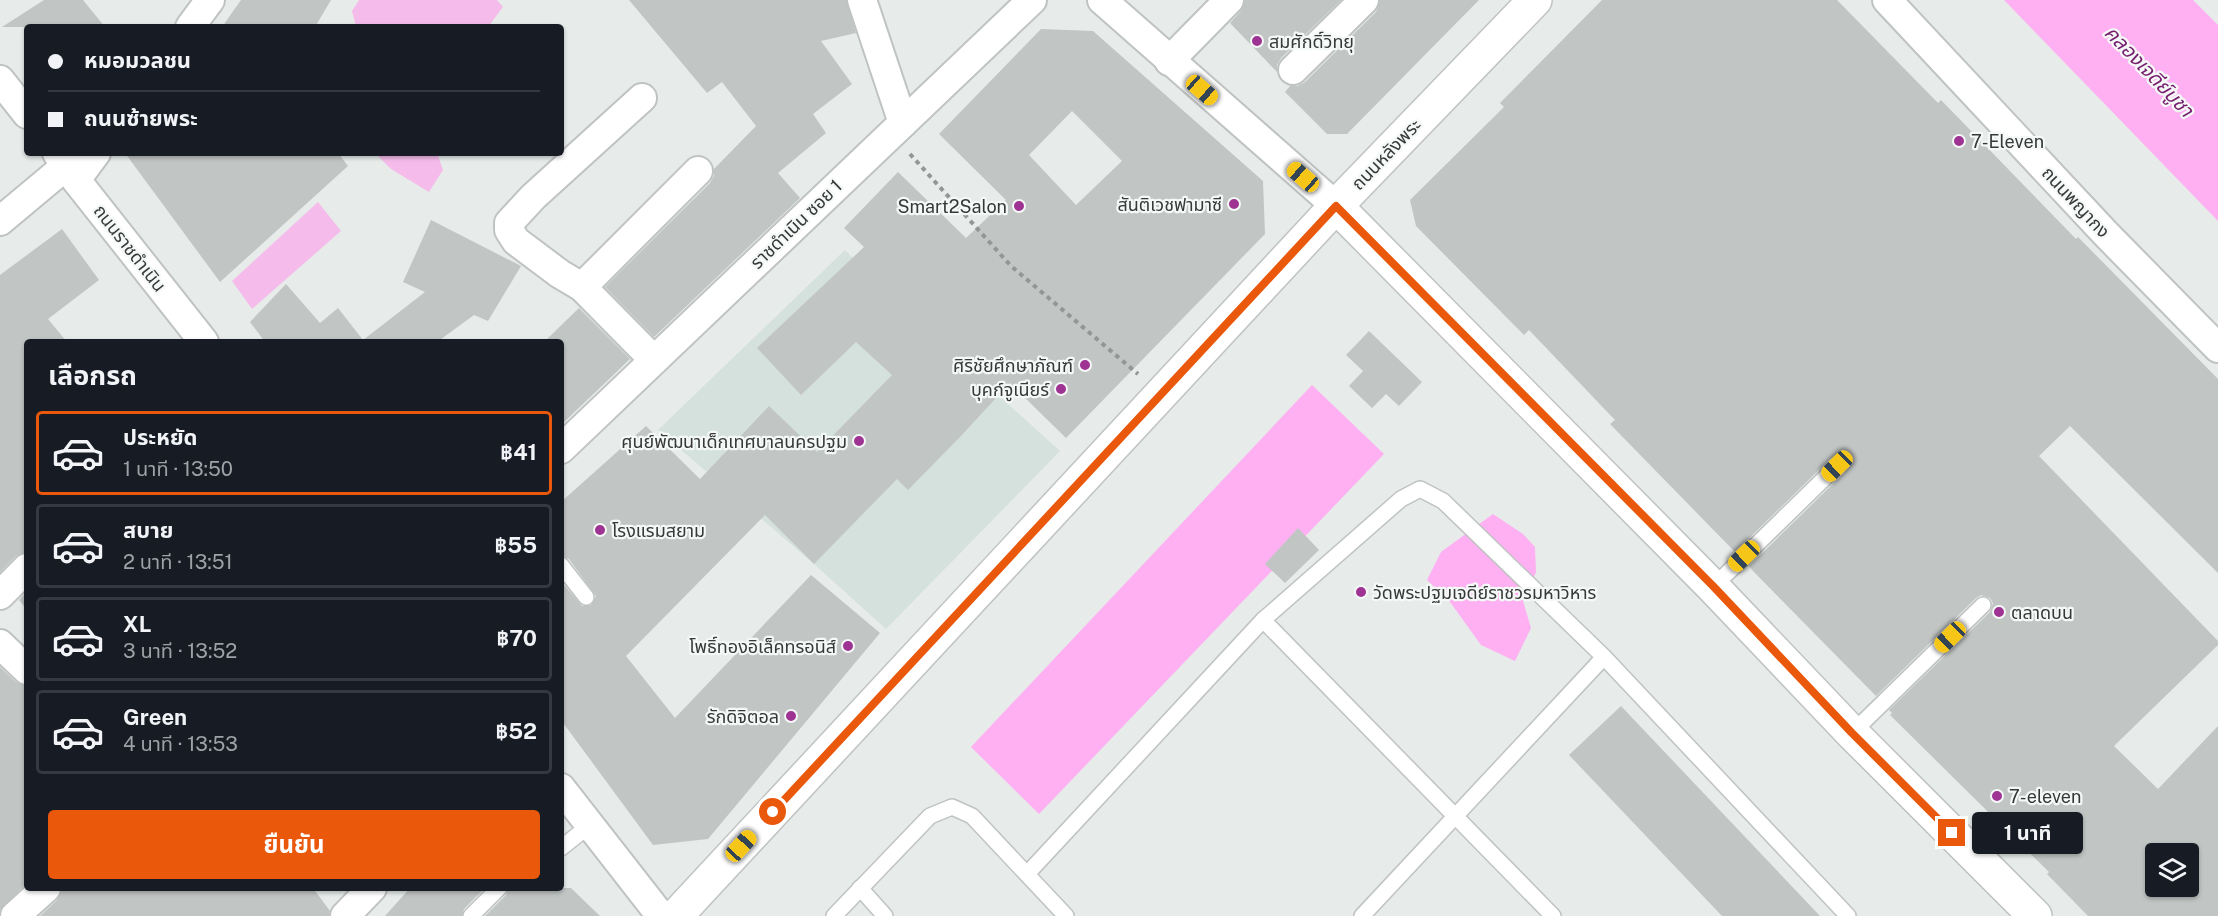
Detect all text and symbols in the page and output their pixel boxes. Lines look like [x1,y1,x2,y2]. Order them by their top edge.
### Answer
water label: คลองเจดีย์บูชา [2099,20,2199,123]
place label: สมศักดิ์วิทยุ [1269,31,1354,53]
marker: สมศักดิ์วิทยุ [1250,34,1264,48]
text: หมอมวลชน [84,47,191,73]
car [1183,71,1221,109]
text: ถนนซ้ายพระ [84,105,198,131]
street label: ถนนหลังพระ [1347,114,1425,194]
place label: 7-Eleven [1971,131,2044,152]
marker: 7-Eleven [1952,134,1966,148]
car [1284,158,1322,196]
street label: ถนนพญากง [2038,162,2114,242]
street label: ราชดำเนิน ซอย 1 [746,175,846,273]
place label: สันติเวชฟามาซี [1117,194,1222,215]
place label: Smart2Salon [897,196,1007,217]
marker: สันติเวชฟามาซี [1227,197,1241,211]
marker: Smart2Salon [1012,199,1026,213]
street label: ถนนราชดำเนิน [90,200,170,296]
place label: ศิริชัยศึกษาภัณฑ์ [953,355,1073,376]
marker: ศิริชัยศึกษาภัณฑ์ [1078,358,1092,372]
text: เลือกรถ [48,359,137,391]
place label: บุคก์จูเนียร์ [971,379,1050,402]
marker: บุคก์จูเนียร์ [1054,382,1068,396]
text: ประหยัด [123,424,198,450]
icon: car [51,426,105,480]
place label: ศุนย์พัฒนาเด็กเทศบาลนครปฐม [621,431,847,453]
marker: ศุนย์พัฒนาเด็กเทศบาลนครปฐม [852,434,866,448]
text: ฿41 [500,439,537,465]
car [1818,447,1856,485]
text: 1 นาที · 13:50 [123,457,233,481]
text: สบาย [123,517,173,543]
icon: car [51,519,105,573]
place label: โรงแรมสยาม [612,520,705,541]
marker: โรงแรมสยาม [593,523,607,537]
text: ฿55 [495,532,537,558]
car [1725,537,1763,575]
text: 2 นาที · 13:51 [123,550,233,574]
place label: วัดพระปฐมเจดีย์ราชวรมหาวิหาร [1373,582,1597,603]
marker: วัดพระปฐมเจดีย์ราชวรมหาวิหาร [1354,585,1368,599]
place label: ตลาดบน [2011,602,2073,623]
marker: ตลาดบน [1992,605,2006,619]
text: XL [123,611,151,637]
icon: car [51,612,105,666]
car [1931,618,1969,656]
text: ฿70 [496,625,537,651]
place label: โพธิ์ทองอิเล็คทรอนิส์ [689,636,836,657]
text: 3 นาที · 13:52 [123,639,237,663]
marker: โพธิ์ทองอิเล็คทรอนิส์ [841,639,855,653]
text: Green [123,704,187,730]
icon: car [51,705,105,759]
place label: รักดิจิตอล [707,706,779,727]
marker: รักดิจิตอล [784,709,798,723]
text: ฿52 [495,718,537,744]
text: 4 นาที · 13:53 [123,732,238,756]
place label: 7-eleven [2009,786,2081,807]
marker: 7-eleven [1990,789,2004,803]
route start [759,798,786,825]
button: ยืนยัน [48,810,540,879]
callout: 1 นาที [1973,812,2084,854]
route end [1938,819,1965,846]
text: 1 นาที [2004,821,2051,845]
car [722,827,760,865]
map controls [2145,843,2199,897]
button: layers [2145,843,2199,897]

